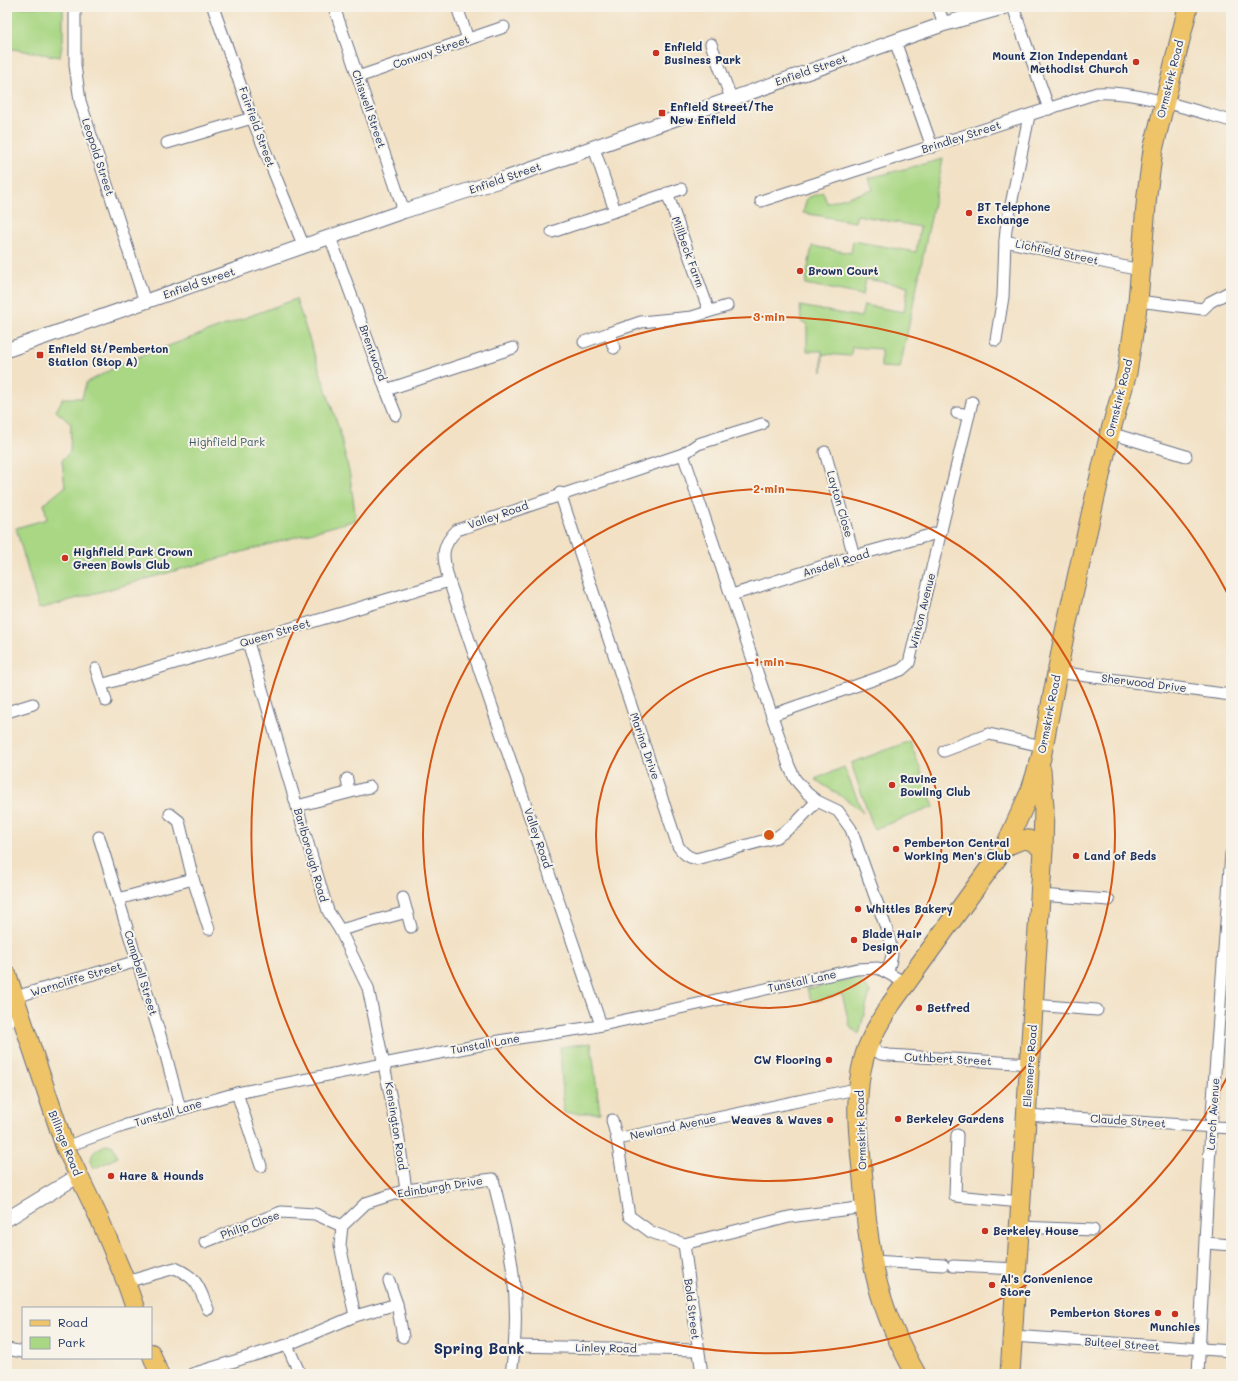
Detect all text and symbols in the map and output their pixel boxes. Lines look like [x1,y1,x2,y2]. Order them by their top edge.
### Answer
street label: Conway Street [391,31,471,72]
street label: Ormskirk Road [1153,38,1186,119]
place label: Enfield Business Park [664,39,741,67]
marker: Enfield Business Park [651,48,661,58]
place label: Mount Zion Independant Methodist Church [992,48,1128,76]
street label: Enfield Street [773,50,849,89]
marker: Mount Zion Independant Methodist Church [1131,57,1141,67]
street label: Chiswell Street [349,68,390,150]
street label: Fairfield Street [236,85,279,169]
place label: Enfield Street/The New Enfield [670,99,774,127]
marker: Enfield Street/The New Enfield [657,108,667,118]
street label: Leopold Street [79,116,118,198]
street label: Brindley Street [919,117,1003,156]
street label: Enfield Street [467,158,543,197]
place label: BT Telephone Exchange [977,199,1051,227]
marker: BT Telephone Exchange [964,208,974,218]
street label: Millbeck Farm [669,214,708,289]
street label: Lichfield Street [1014,235,1100,268]
street label: Enfield Street [161,263,237,302]
place label: Brown Court [808,263,878,278]
marker: Brown Court [795,266,805,276]
text: 3 min [753,308,785,324]
street label: Brentwood [356,323,391,383]
place label: Enfield St/Pemberton Station (Stop A) [48,341,168,369]
marker: Enfield St/Pemberton Station (Stop A) [35,350,45,360]
street label: Ormskirk Road [1102,357,1135,438]
park label: Highfield Park [189,434,265,449]
street label: Layton Close [824,469,857,539]
text: 2 min [753,480,785,496]
street label: Valley Road [466,497,530,532]
place label: Highfield Park Crown Green Bowls Club [73,544,193,572]
street label: Ansdell Road [801,545,871,580]
marker: Highfield Park Crown Green Bowls Club [60,553,70,563]
street label: Winton Avenue [905,571,938,651]
street label: Queen Street [238,615,312,650]
text: 1 min [754,653,784,669]
street label: Sherwood Drive [1101,670,1188,695]
street label: Ormskirk Road [1034,673,1063,755]
street label: Marina Drive [627,710,664,782]
place label: Ravine Bowling Club [900,771,971,799]
marker: Ravine Bowling Club [887,780,897,790]
street label: Barlborough Road [291,806,332,904]
street label: Valley Road [521,806,556,870]
centre of rings [762,828,776,842]
place label: Pemberton Central Working Men's Club [904,835,1011,863]
marker: Pemberton Central Working Men's Club [891,844,901,854]
place label: Land of Beds [1084,848,1157,863]
marker: Land of Beds [1071,851,1081,861]
place label: Whittles Bakery [866,901,953,916]
marker: Whittles Bakery [853,904,863,914]
place label: Blade Hair Design [862,926,922,954]
street label: Campbell Street [121,929,162,1017]
marker: Blade Hair Design [849,935,859,945]
street label: Warncliffe Street [28,957,123,1000]
street label: Tunstall Lane [766,966,838,995]
place label: Betfred [927,1000,970,1015]
marker: Betfred [914,1003,924,1013]
street label: Ellesmere Road [1019,1024,1040,1108]
street label: Tunstall Lane [449,1030,521,1057]
street label: Cuthbert Street [904,1049,992,1068]
place label: CW Flooring [754,1052,821,1067]
marker: CW Flooring [824,1055,834,1065]
street label: Larch Avenue [1202,1077,1223,1151]
street label: Kensington Road [382,1081,411,1171]
street label: Ormskirk Road [852,1090,869,1170]
street label: Tunstall Lane [132,1095,204,1130]
street label: Billinge Road [46,1108,85,1178]
street label: Newland Avenue [628,1110,718,1143]
street label: Claude Street [1090,1110,1167,1131]
place label: Berkeley Gardens [906,1111,1004,1126]
place label: Weaves & Waves [731,1112,822,1127]
marker: Berkeley Gardens [893,1114,903,1124]
marker: Weaves & Waves [825,1115,835,1125]
place label: Hare & Hounds [119,1168,204,1183]
marker: Hare & Hounds [106,1171,116,1181]
street label: Edinburgh Drive [396,1172,484,1201]
street label: Philip Close [218,1207,282,1242]
place label: Berkeley House [993,1223,1079,1238]
marker: Berkeley House [980,1226,990,1236]
place label: Al's Convenience Store [1000,1271,1093,1299]
street label: Bold Street [681,1277,704,1341]
marker: Al's Convenience Store [987,1280,997,1290]
place label: Pemberton Stores [1050,1305,1150,1320]
legend [22,1307,152,1359]
marker: Pemberton Stores [1153,1308,1163,1318]
marker: Munchies [1170,1309,1180,1319]
text: Road [58,1314,88,1330]
place label: Munchies [1150,1319,1201,1334]
street label: Bulteel Street [1084,1333,1160,1354]
text: Park [58,1334,85,1350]
district label: Spring Bank [434,1338,524,1358]
street label: Linley Road [575,1339,637,1356]

